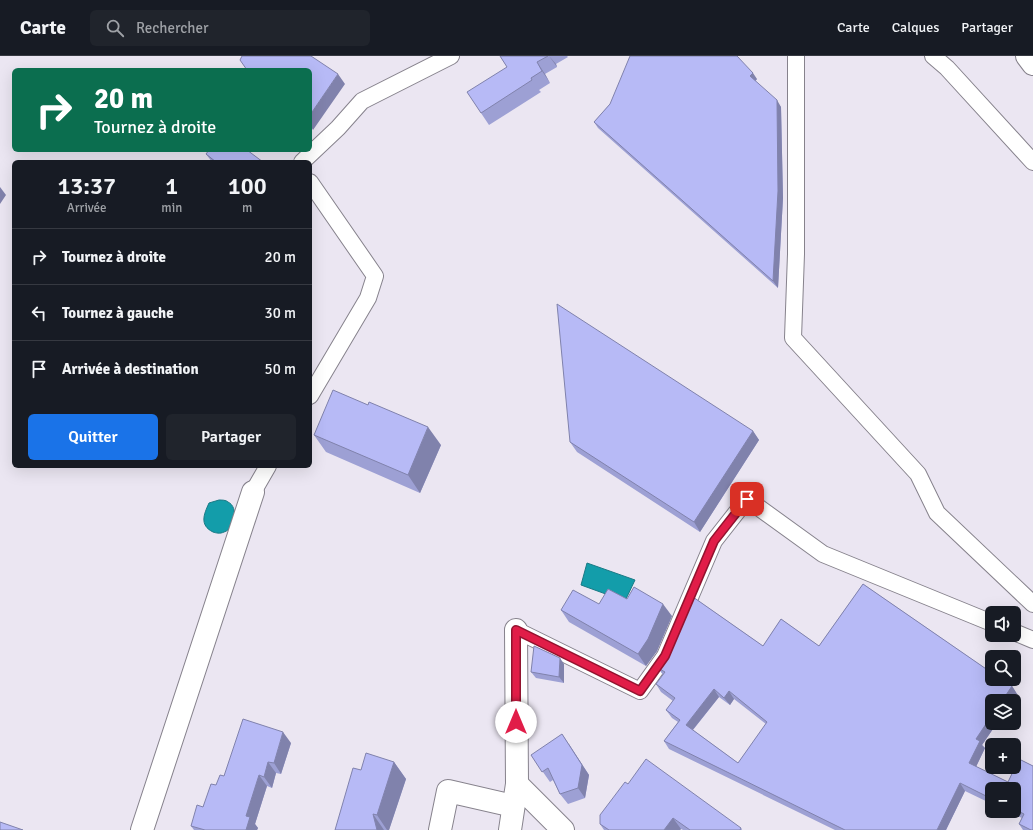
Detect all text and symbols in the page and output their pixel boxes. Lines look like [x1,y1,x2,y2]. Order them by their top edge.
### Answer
search box [90,10,370,46]
text: Carte [20,16,66,40]
icon: search [104,17,126,39]
text: Rechercher [136,19,209,37]
text: Carte [837,19,870,36]
text: Calques [892,19,939,36]
text: Partager [961,19,1013,36]
text: 20 m [94,82,153,116]
icon: right [28,84,80,136]
text: Tournez à droite [94,116,216,138]
text: 13:37 [57,171,116,201]
text: 1 [165,171,178,201]
text: 100 [228,171,267,201]
text: Arrivée [67,200,107,216]
text: min [161,200,182,216]
text: m [242,200,252,216]
icon: right [28,246,50,268]
text: Tournez à droite [62,248,166,266]
text: 20 m [265,248,296,266]
icon: left [28,302,50,324]
text: Tournez à gauche [62,304,174,322]
text: 30 m [265,304,296,322]
icon: arrive [28,358,50,380]
text: Arrivée à destination [62,360,199,378]
text: 50 m [265,360,296,378]
button: Quitter [28,414,158,460]
button: Partager [166,414,296,460]
pin [730,482,764,516]
icon: arrive [736,488,758,510]
map controls [985,606,1021,818]
button: sound [985,606,1021,642]
button: search [985,650,1021,686]
button: layers [985,694,1021,730]
position arrow [495,701,537,743]
button: + [985,738,1021,774]
button: − [985,782,1021,818]

